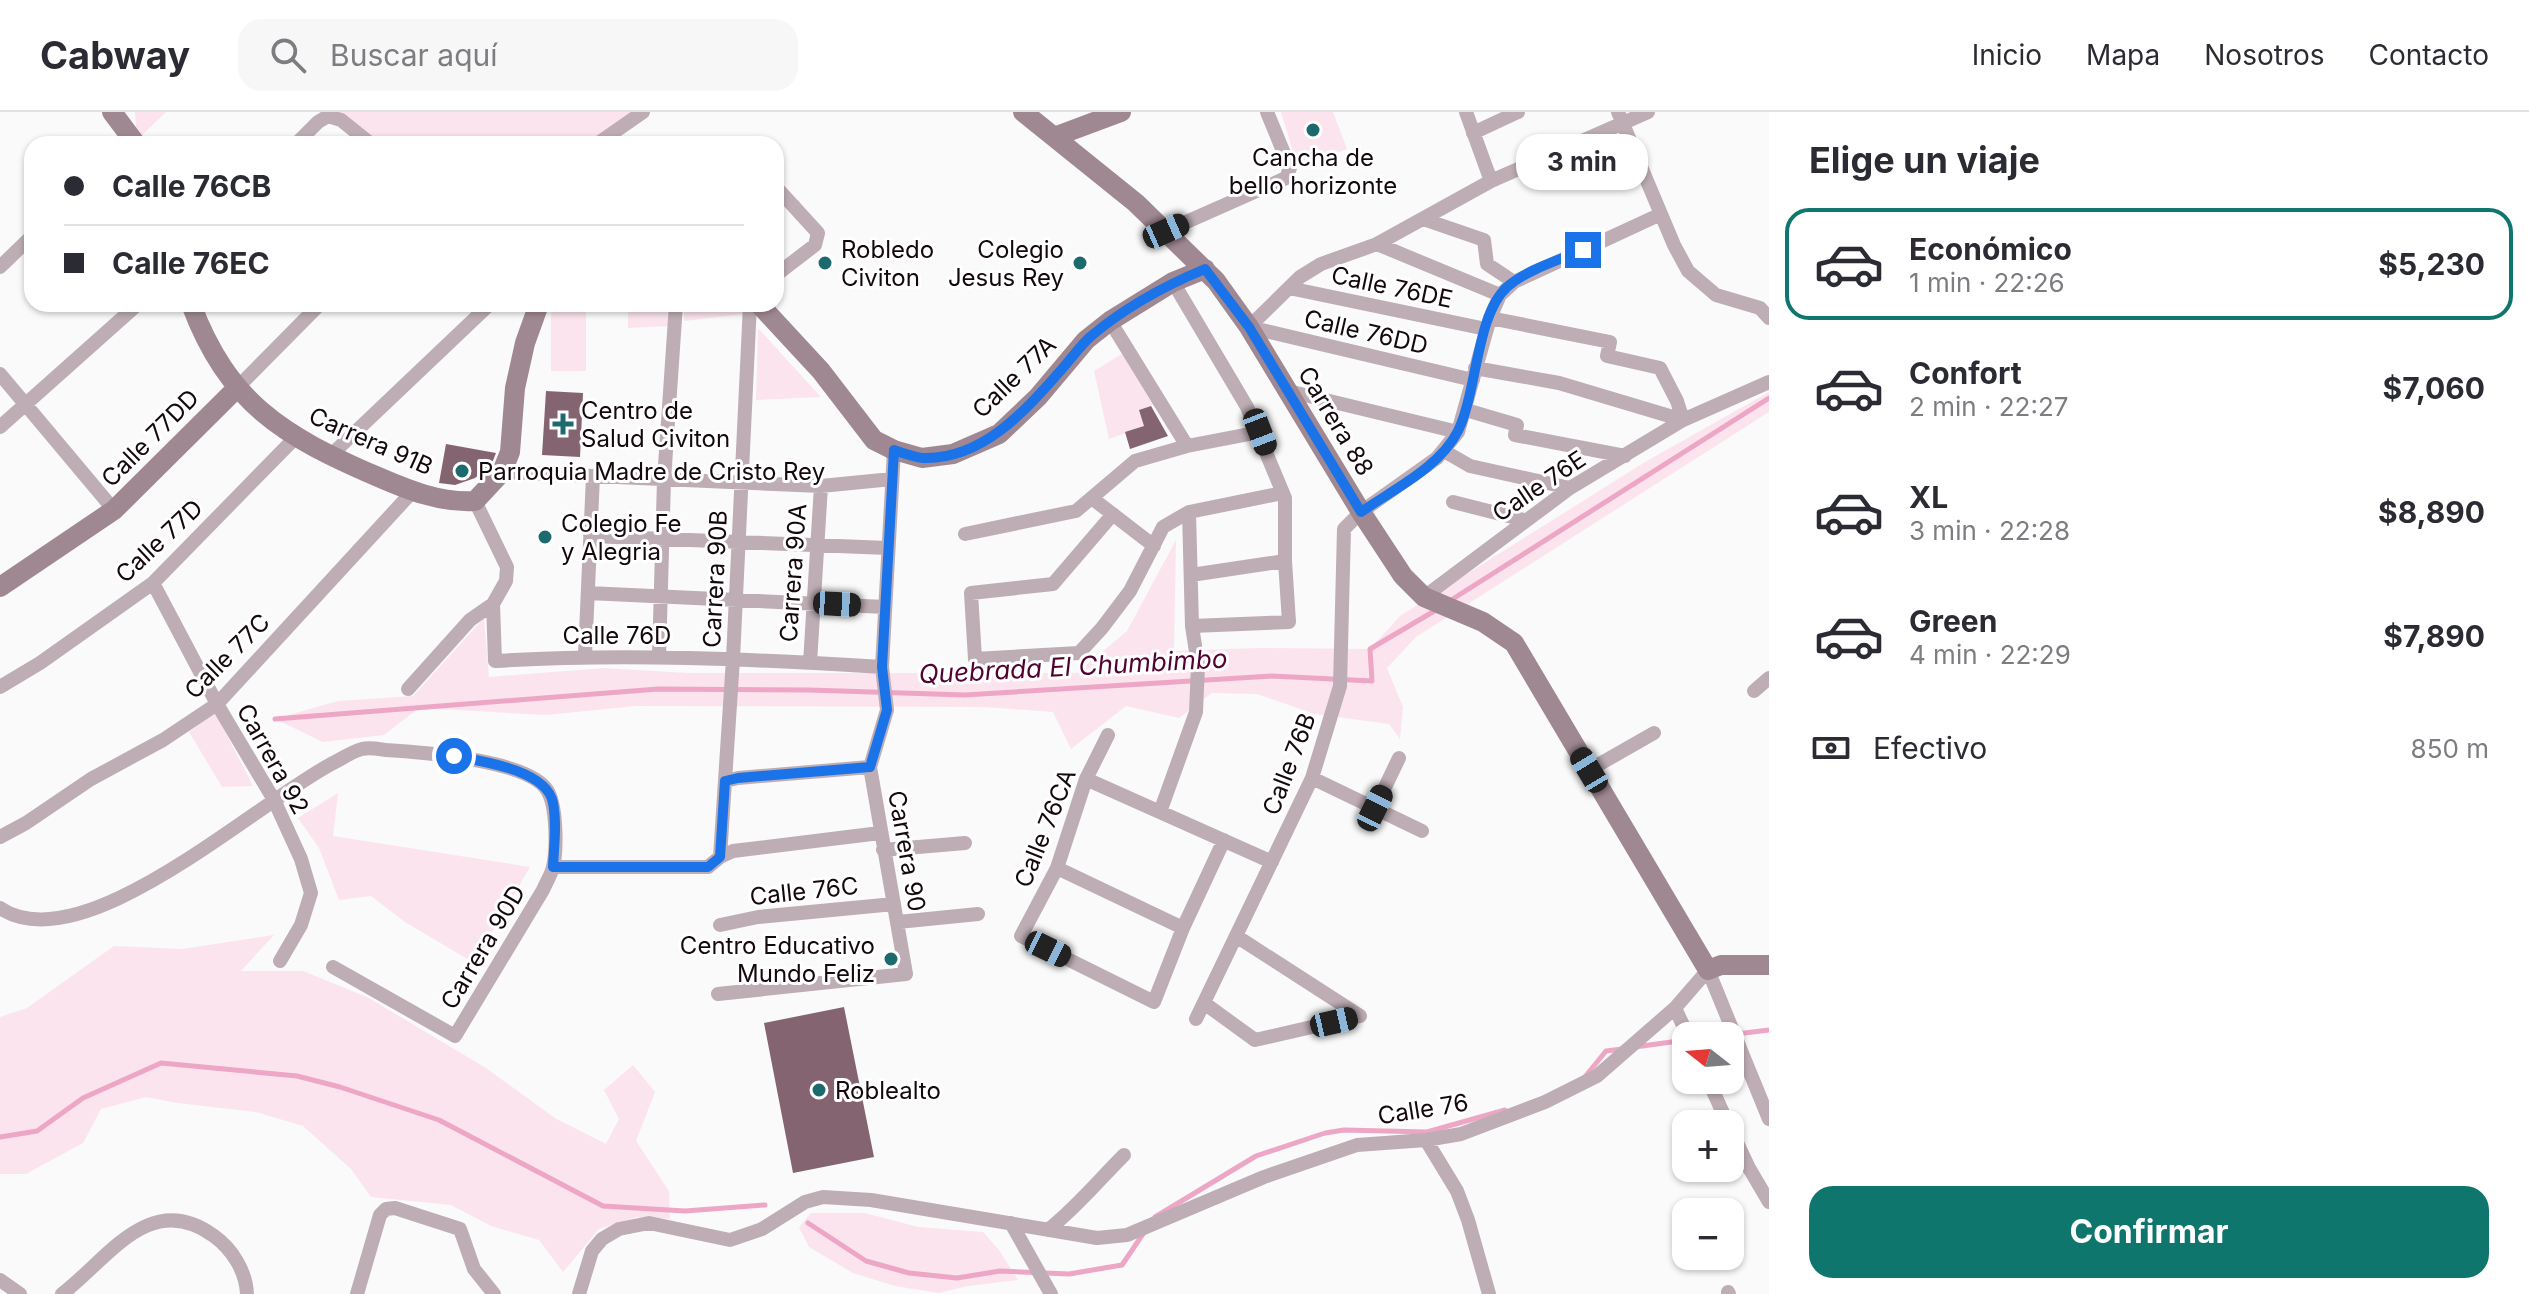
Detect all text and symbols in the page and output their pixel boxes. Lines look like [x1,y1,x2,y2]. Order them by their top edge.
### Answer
search box [238,19,798,91]
text: Cabway [40,32,190,78]
icon: search [266,33,310,77]
text: Buscar aquí [330,37,498,73]
text: Inicio [1972,38,2042,72]
text: Mapa [2086,38,2160,72]
text: Nosotros [2204,38,2325,72]
text: Contacto [2369,38,2489,72]
marker: Cancha de bello horizonte [1304,121,1322,139]
callout: 3 min [1517,134,1649,190]
text: Elige un viaje [1809,138,2040,182]
place label: Cancha de bello horizonte [1229,143,1397,200]
text: 3 min [1547,146,1617,177]
text: Calle 76CB [112,168,271,204]
car [1139,210,1193,252]
icon: car [1813,228,1885,300]
text: Económico [1909,231,2072,267]
route end [1565,232,1601,268]
place label: Robledo Civiton [841,235,934,292]
place label: Colegio Jesus Rey [948,235,1064,292]
text: Calle 76EC [112,245,270,281]
text: $5,230 [2378,246,2485,282]
marker: Robledo Civiton [816,254,834,272]
marker: Colegio Jesus Rey [1071,254,1089,272]
street label: Calle 76DE [1329,260,1455,314]
text: 1 min · 22:26 [1909,267,2065,298]
street label: Calle 76DD [1301,304,1431,360]
street label: Calle 77A [966,330,1062,424]
icon: car [1813,352,1885,424]
text: Confort [1909,355,2022,391]
street label: Carrera 88 [1292,361,1380,481]
text: $7,060 [2383,370,2485,406]
street label: Calle 77DD [95,383,205,493]
text: 2 min · 22:27 [1909,391,2069,422]
place label: Centro de Salud Civiton [581,396,730,453]
street label: Carrera 91B [305,401,437,481]
car [1240,405,1280,459]
marker: Centro de Salud Civiton [552,413,574,435]
street label: Calle 76E [1487,444,1591,528]
place label: Parroquia Madre de Cristo Rey [478,457,825,486]
marker: Parroquia Madre de Cristo Rey [453,462,471,480]
icon: car [1813,476,1885,548]
text: XL [1909,479,1948,515]
street label: Calle 77D [109,493,209,589]
text: $8,890 [2378,494,2485,530]
street label: Carrera 90A [774,503,812,643]
place label: Colegio Fe y Alegria [561,509,682,566]
street label: Carrera 90B [697,509,733,649]
text: 3 min · 22:28 [1909,515,2070,546]
marker: Colegio Fe y Alegria [536,528,554,546]
car [812,591,862,617]
icon: car [1813,600,1885,672]
text: Green [1909,603,1997,639]
street label: Calle 77C [178,607,276,705]
text: $7,890 [2383,618,2485,654]
street label: Calle 76D [563,621,671,650]
text: 4 min · 22:29 [1909,639,2071,670]
water label: Quebrada El Chumbimbo [918,642,1228,690]
street label: Carrera 92 [231,699,315,819]
street label: Calle 76B [1256,709,1322,819]
icon: cash [1809,726,1853,770]
text: Efectivo [1873,730,1987,766]
text: 850 m [2411,733,2489,764]
route start [436,738,472,774]
car [1566,743,1612,797]
street label: Calle 76CA [1008,765,1082,891]
car [1354,781,1396,835]
street label: Carrera 90 [882,788,932,914]
street label: Calle 76C [748,871,860,911]
street label: Carrera 90D [435,880,531,1014]
car [1021,928,1075,970]
place label: Centro Educativo Mundo Feliz [680,931,875,988]
marker: Centro Educativo Mundo Feliz [882,950,900,968]
car [1308,1005,1360,1039]
north arrow [1672,1022,1744,1094]
map controls [1672,1022,1744,1270]
place label: Roblealto [835,1076,941,1105]
marker: Roblealto [810,1081,828,1099]
street label: Calle 76 [1376,1088,1470,1130]
button: + [1672,1110,1744,1182]
button: Confirmar [1809,1186,2489,1278]
button: − [1672,1198,1744,1270]

